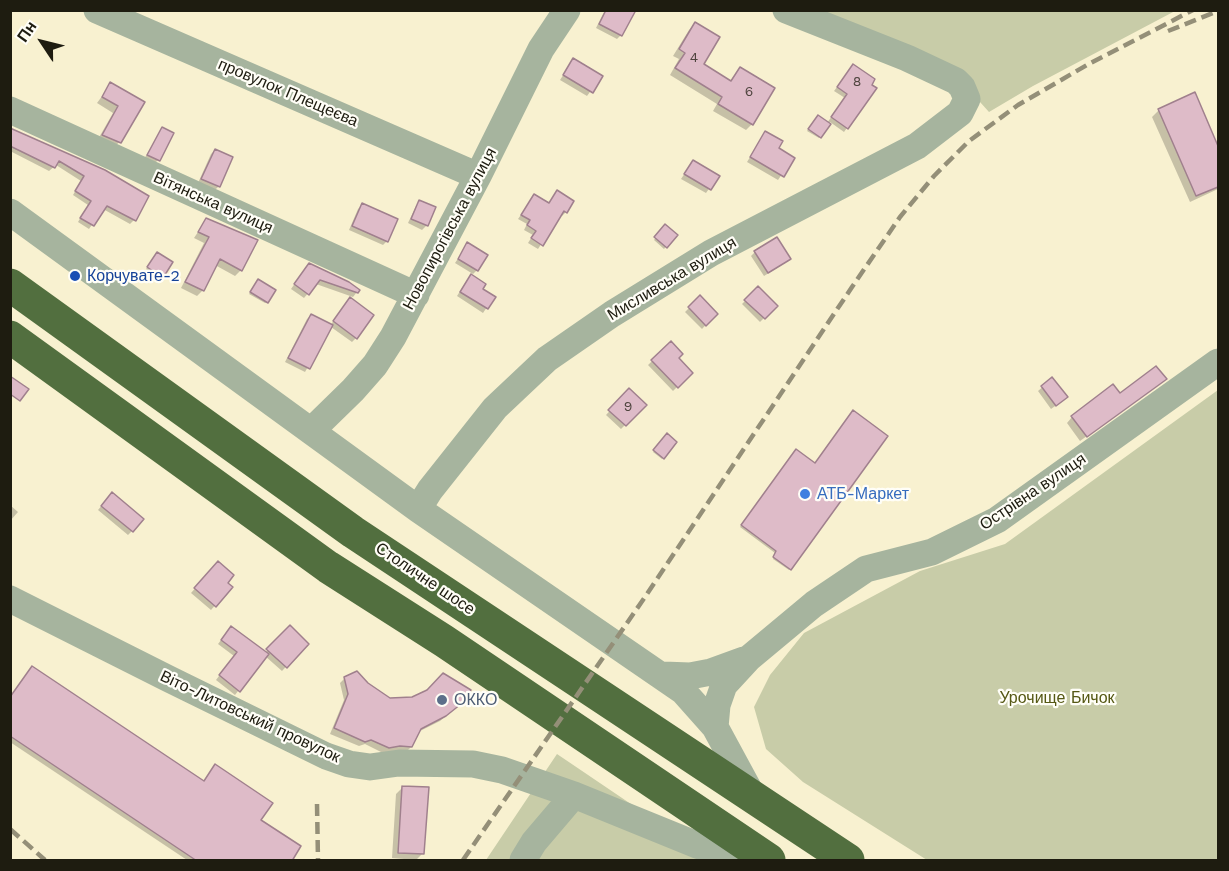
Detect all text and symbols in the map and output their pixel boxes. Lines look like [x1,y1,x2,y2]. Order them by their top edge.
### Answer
north arrow [12,12,72,72]
text: Пн [13,17,41,46]
house number: 4 [690,50,698,66]
street label: провулок Плещеєва [215,55,361,131]
house number: 8 [853,74,861,90]
house number: 6 [745,84,753,100]
street label: Новопирогівська вулиця [399,145,501,313]
street label: Вітянська вулиця [150,168,276,238]
street label: Мисливська вулиця [604,233,740,325]
place label: Корчувате-2 [87,266,180,286]
marker: Корчувате-2 [68,269,82,283]
house number: 9 [624,399,632,415]
street label: Острівна вулиця [976,449,1090,535]
place label: АТБ-Маркет [817,484,909,504]
marker: АТБ-Маркет [798,487,812,501]
street label: Столичне шосе [372,539,478,619]
street label: Віто-Литовський провулок [157,667,343,767]
park label: Урочище Бичок [999,688,1115,708]
place label: ОККО [454,690,497,710]
marker: ОККО [435,693,449,707]

